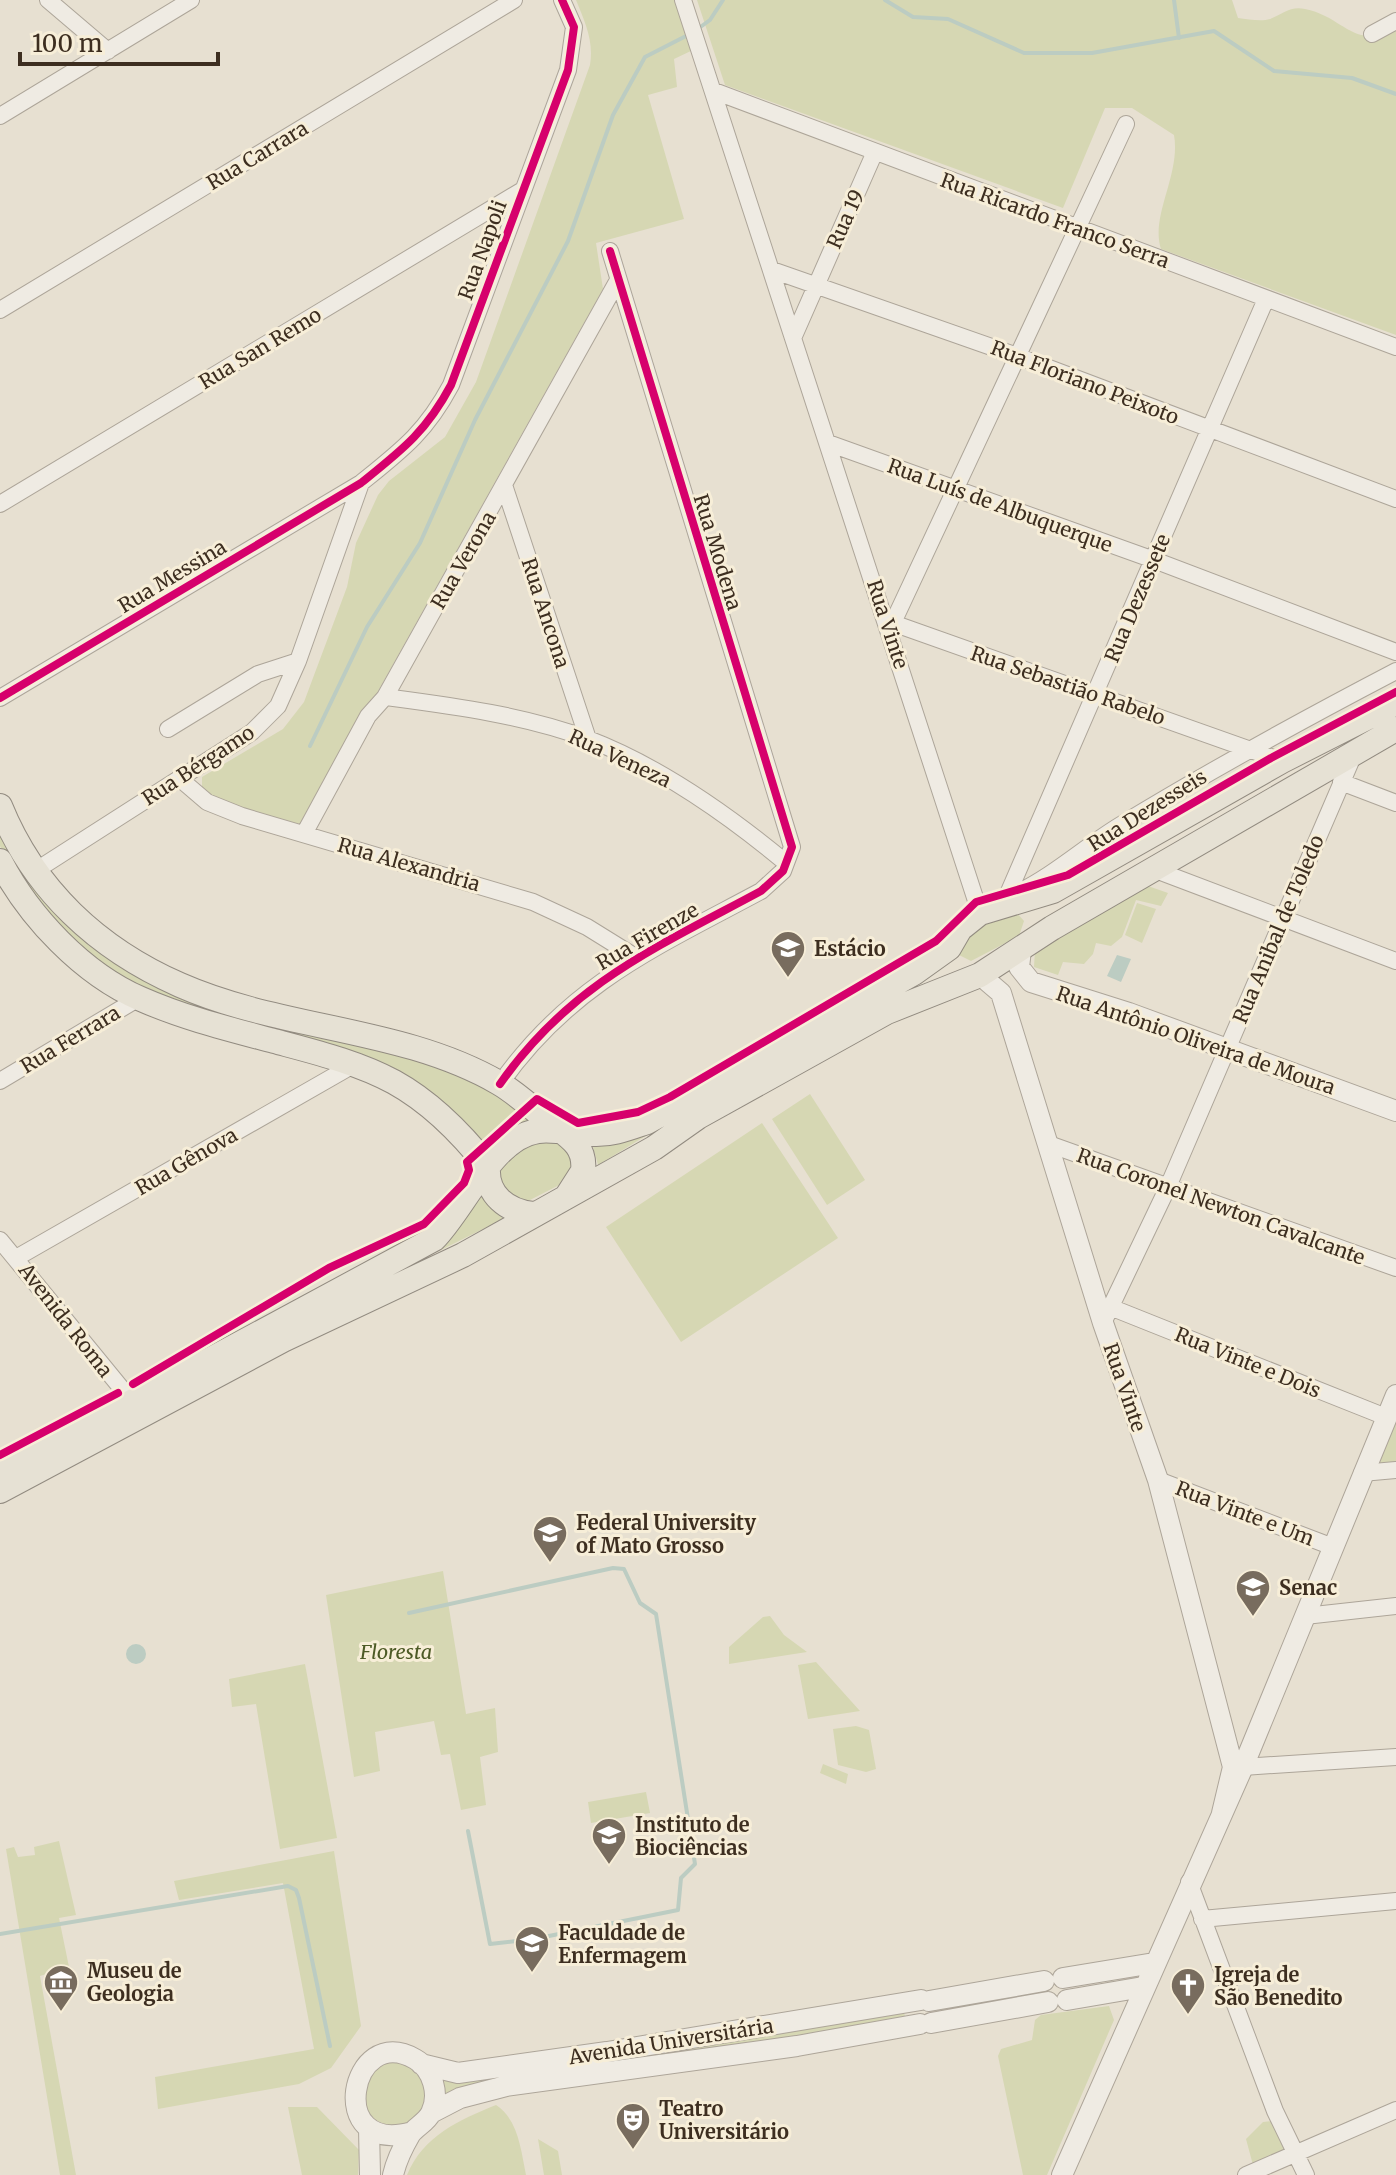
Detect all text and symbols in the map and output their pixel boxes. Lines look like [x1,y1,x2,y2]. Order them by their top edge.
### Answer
scale bar [20,16,218,66]
text: 100 m [32,28,103,59]
street label: Rua Carrara [202,115,312,195]
street label: Rua Ricardo Franco Serra [937,167,1173,273]
street label: Rua 19 [821,186,869,252]
street label: Rua Napoli [452,197,512,303]
street label: Rua San Remo [194,302,326,394]
street label: Rua Floriano Peixoto [988,335,1183,429]
street label: Rua Luís de Albuquerque [884,453,1116,557]
street label: Rua Modena [688,491,748,613]
street label: Rua Verona [425,507,501,613]
street label: Rua Dezessete [1099,530,1175,666]
street label: Rua Messina [113,534,231,618]
street label: Rua Ancona [516,555,576,672]
street label: Rua Vinte [862,576,914,672]
street label: Rua Sebastião Rabelo [968,640,1169,730]
street label: Rua Bérgamo [137,719,259,811]
street label: Rua Veneza [565,723,675,793]
street label: Rua Dezesseis [1083,764,1211,856]
street label: Rua Anibal de Toledo [1227,831,1329,1027]
street label: Rua Alexandria [335,832,483,896]
street label: Rua Firenze [592,897,702,975]
school or university icon: Estácio [769,929,807,979]
place label: Estácio [814,936,886,961]
street label: Rua Antônio Oliveira de Moura [1053,980,1339,1100]
street label: Rua Ferrara [16,999,125,1078]
street label: Rua Gênova [130,1122,242,1200]
street label: Rua Coronel Newton Cavalcante [1074,1142,1368,1270]
street label: Avenida Roma [13,1257,118,1382]
street label: Rua Vinte e Dois [1171,1321,1325,1403]
street label: Rua Vinte [1098,1339,1152,1435]
street label: Rua Vinte e Um [1172,1475,1318,1551]
place label: Federal University of Mato Grosso [576,1510,756,1558]
school or university icon: Federal University of Mato Grosso [531,1514,569,1564]
school or university icon: Senac [1234,1568,1272,1618]
place label: Senac [1279,1575,1337,1600]
park label: Floresta [359,1639,432,1664]
place label: Instituto de Biociências [635,1812,750,1860]
school or university icon: Instituto de Biociências [590,1816,628,1866]
place label: Faculdade de Enfermagem [558,1920,687,1968]
school or university icon: Faculdade de Enfermagem [513,1924,551,1974]
place label: Museu de Geologia [87,1958,182,2006]
place label: Igreja de São Benedito [1214,1962,1343,2010]
museum icon: Museu de Geologia [42,1963,80,2013]
church icon: Igreja de São Benedito [1169,1966,1207,2016]
street label: Avenida Universitária [566,2012,775,2070]
place label: Teatro Universitário [659,2096,789,2144]
theatre icon: Teatro Universitário [614,2101,652,2151]

